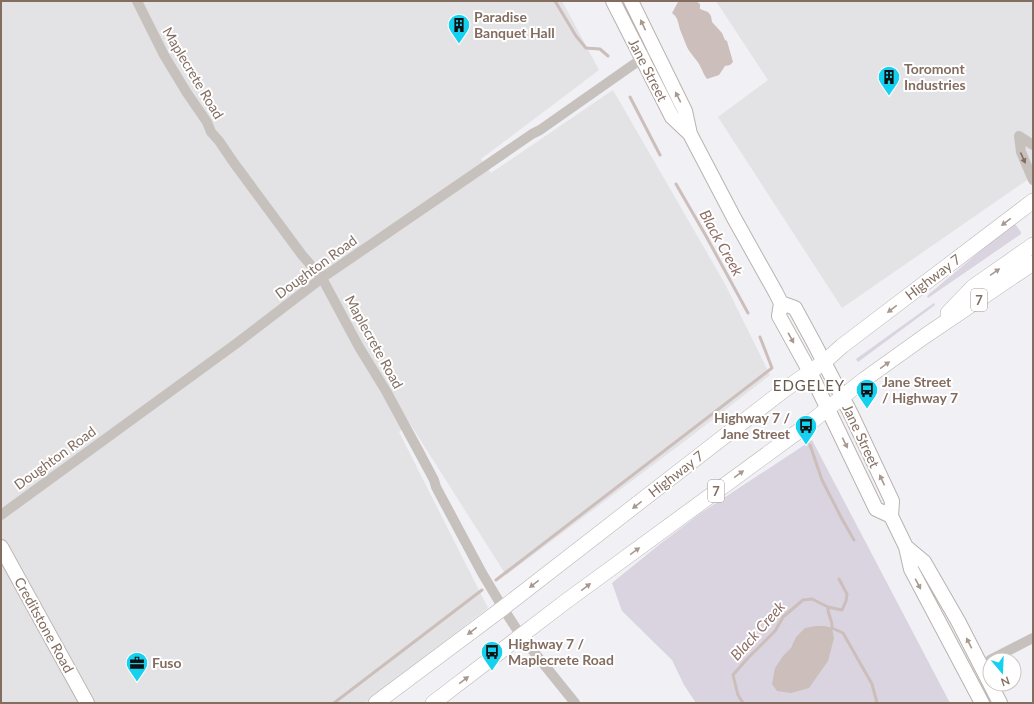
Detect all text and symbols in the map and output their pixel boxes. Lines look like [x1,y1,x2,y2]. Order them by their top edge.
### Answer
place label: Paradise Banquet Hall [474,8,555,41]
building icon: Paradise Banquet Hall [446,12,472,45]
one-way arrow [640,20,646,31]
street label: Maplecrete Road [159,24,228,122]
street label: Jane Street [625,36,672,104]
place label: Toromont Industries [904,60,966,93]
building icon: Toromont Industries [876,64,902,97]
one-way arrow [675,91,681,102]
one-way arrow [1021,153,1027,165]
water label: Black Creek [696,206,748,280]
one-way arrow [1000,218,1011,226]
street label: Doughton Road [272,231,360,302]
street label: Highway 7 [902,250,964,303]
one-way arrow [989,268,1000,276]
road number: 7 [971,289,987,311]
street label: Maplecrete Road [342,292,407,391]
one-way arrow [886,304,897,313]
one-way arrow [788,332,794,344]
one-way arrow [879,361,890,369]
place label: Jane Street / Highway 7 [882,373,958,406]
district label: EDGELEY [773,376,845,394]
bus stop icon: Jane Street / Highway 7 [854,377,880,410]
street label: Jane Street [839,401,884,470]
place label: Highway 7 / Jane Street [714,409,791,442]
bus stop icon: Highway 7 / Jane Street [793,413,819,446]
street label: Doughton Road [11,422,99,493]
one-way arrow [842,438,848,449]
street label: Highway 7 [645,447,707,500]
one-way arrow [734,470,745,478]
one-way arrow [879,474,885,485]
road number: 7 [708,480,724,502]
one-way arrow [631,500,642,509]
one-way arrow [629,547,640,555]
street label: Creditstone Road [11,574,78,675]
one-way arrow [915,578,921,589]
one-way arrow [528,580,539,588]
one-way arrow [581,583,591,591]
water label: Black Creek [726,597,789,663]
one-way arrow [466,627,477,635]
place label: Highway 7 / Maplecrete Road [508,635,614,668]
one-way arrow [966,637,972,649]
bus stop icon: Highway 7 / Maplecrete Road [479,639,505,672]
office icon: Fuso [124,650,150,683]
north arrow [982,652,1022,692]
place label: Fuso [152,654,182,671]
text: N [999,674,1012,689]
one-way arrow [458,675,469,684]

